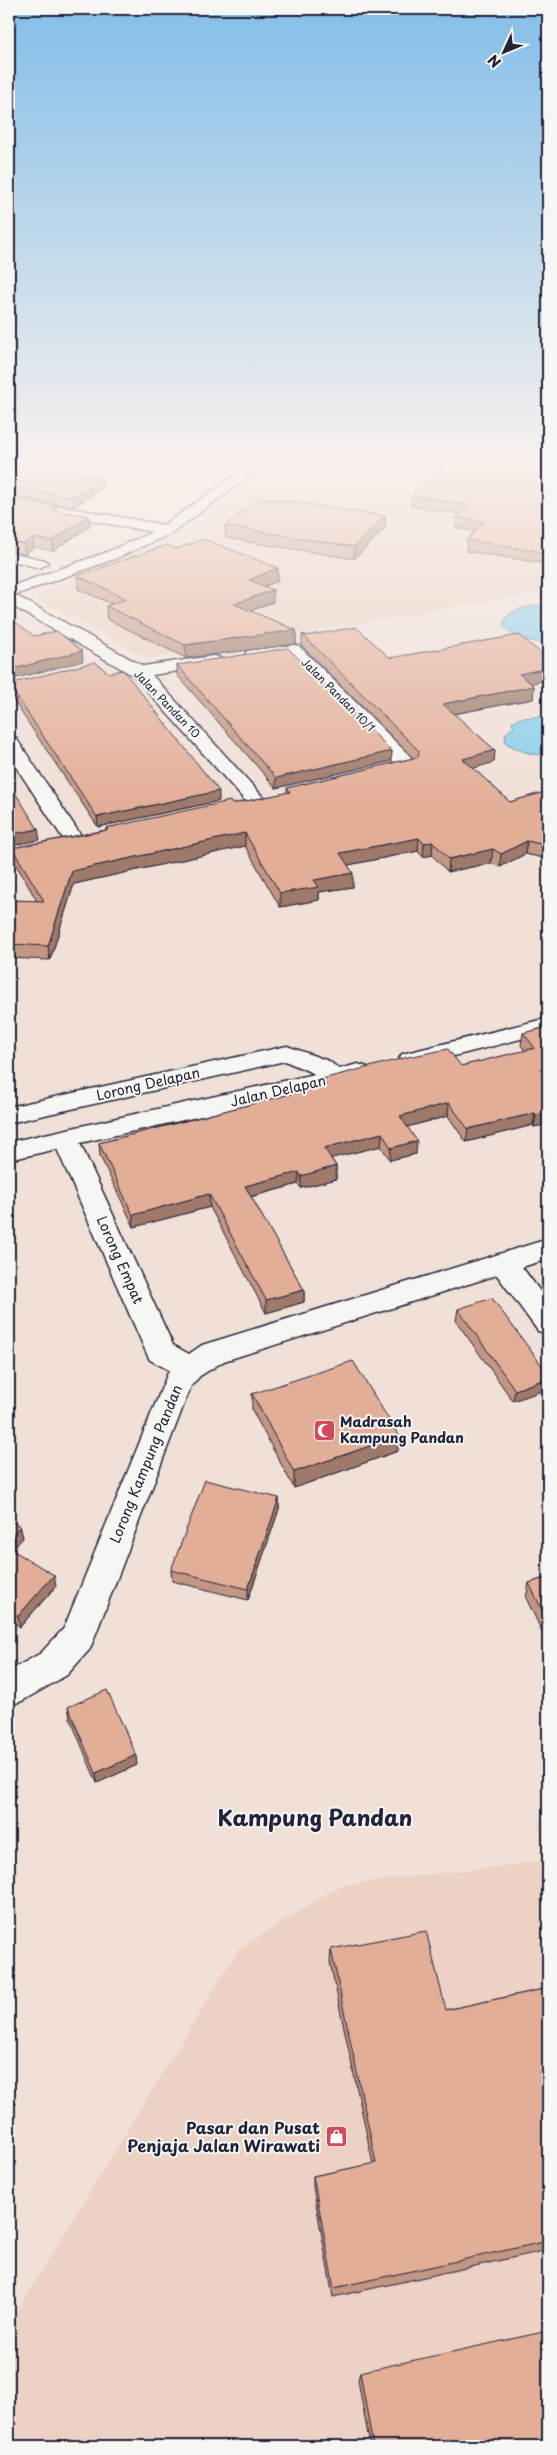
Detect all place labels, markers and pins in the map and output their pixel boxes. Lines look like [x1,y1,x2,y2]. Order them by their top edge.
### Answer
place label: Madrasah Kampung Pandan [340,1411,464,1448]
mosque icon: Madrasah Kampung Pandan [312,1418,336,1442]
place label: Pasar dan Pusat Penjaja Jalan Wirawati [127,2115,320,2157]
shop icon: Pasar dan Pusat Penjaja Jalan Wirawati [324,2125,348,2149]

